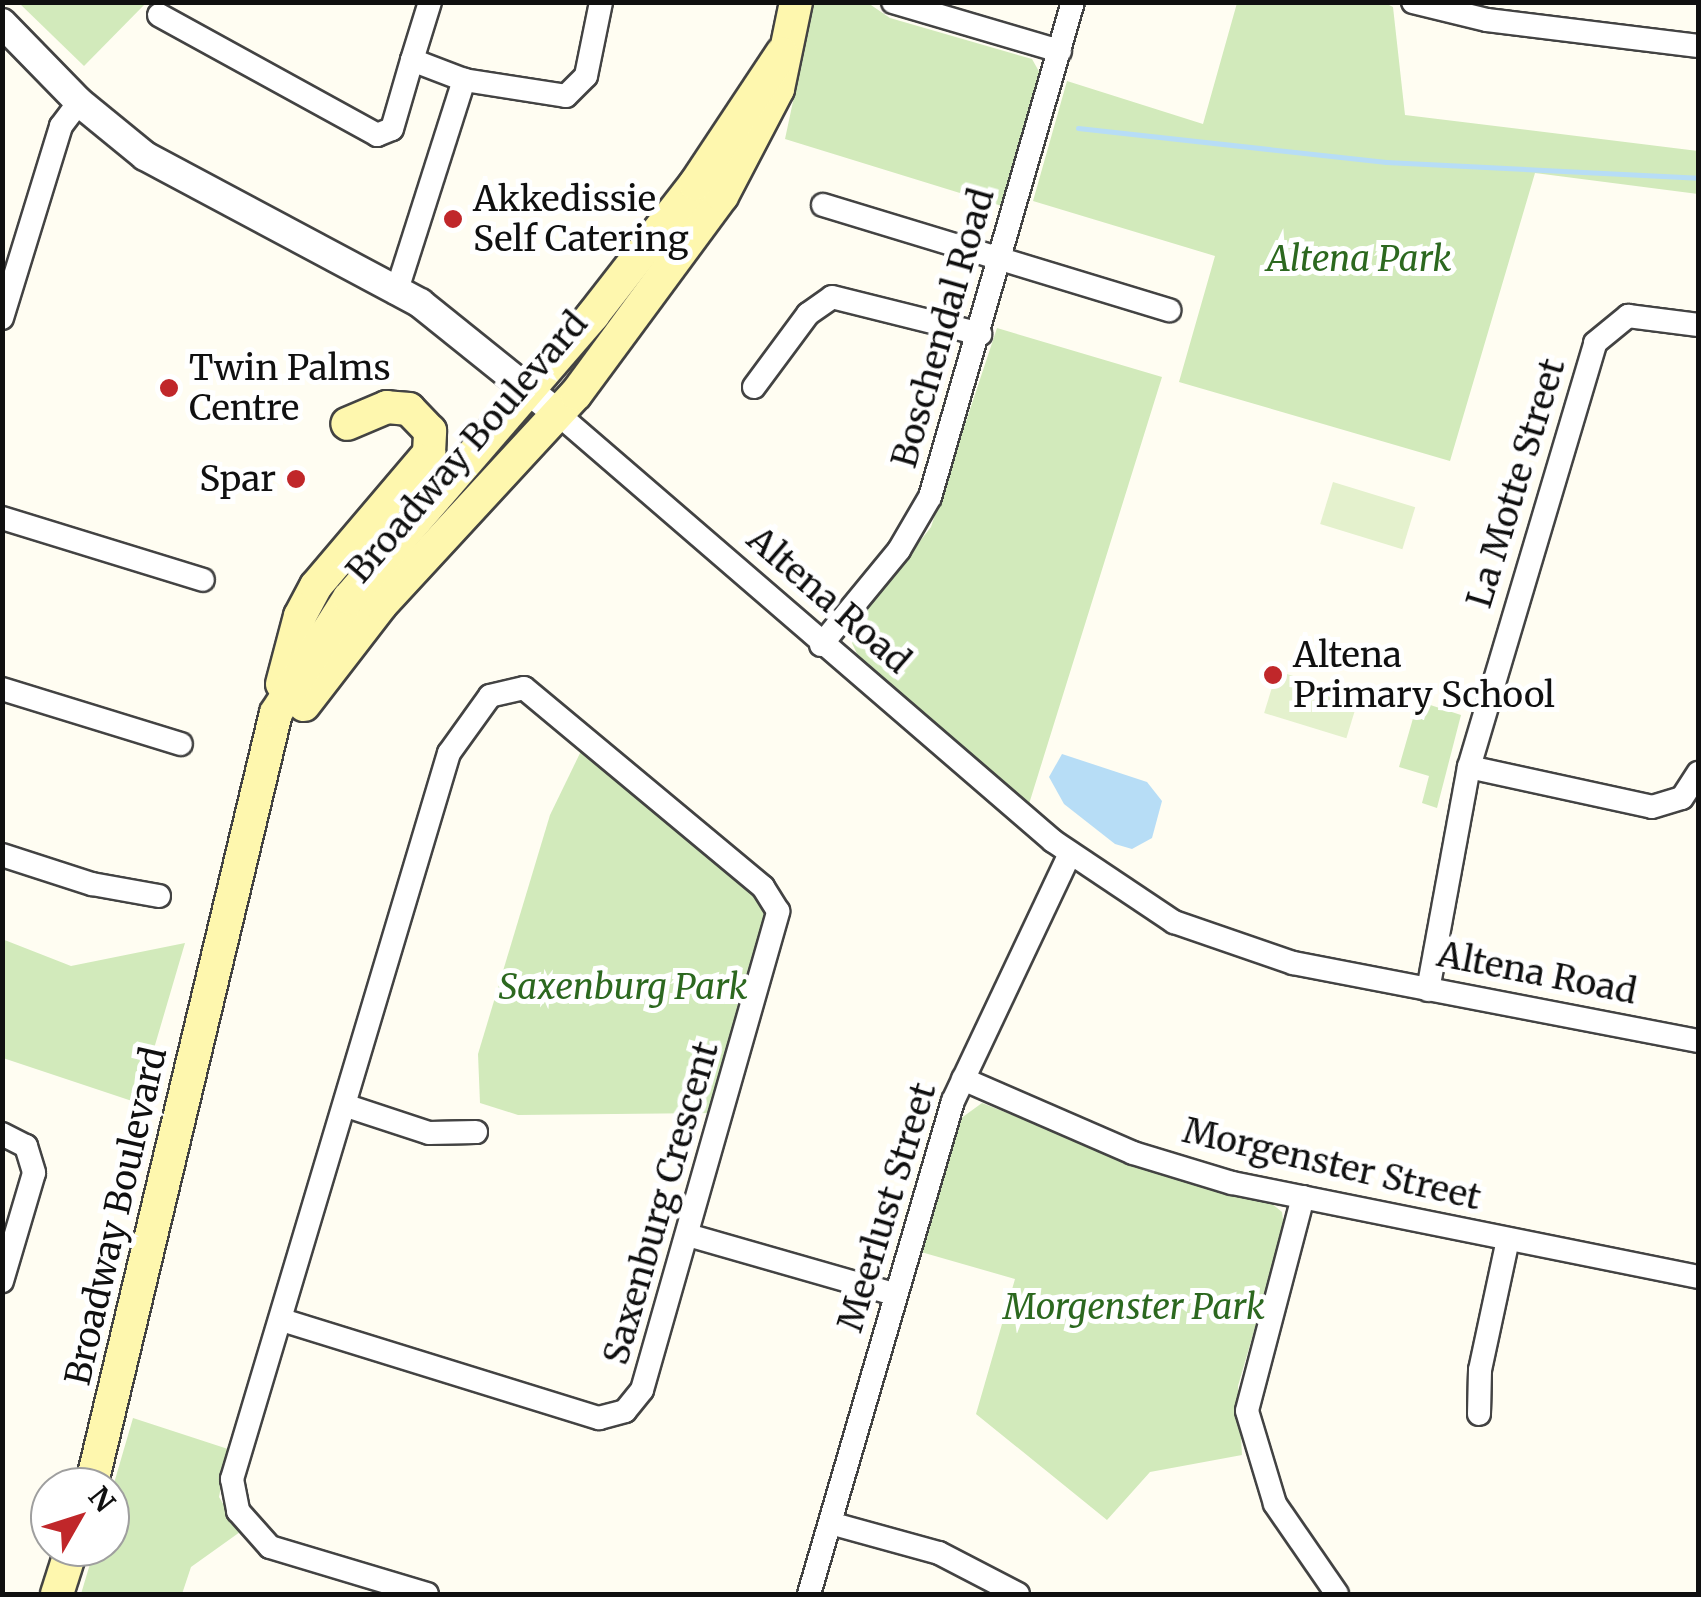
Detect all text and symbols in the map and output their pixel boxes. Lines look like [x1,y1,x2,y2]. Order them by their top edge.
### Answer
place label: Akkedissie Self Catering [473,178,689,260]
street label: Boschendal Road [883,184,1003,472]
marker: Akkedissie Self Catering [442,208,464,230]
park label: Altena Park [1267,238,1451,280]
street label: Broadway Boulevard [338,303,596,591]
place label: Twin Palms Centre [189,347,391,429]
street label: La Motte Street [1458,353,1574,613]
marker: Twin Palms Centre [158,377,180,399]
place label: Spar [199,458,276,500]
marker: Spar [285,468,307,490]
street label: Altena Road [739,518,919,682]
place label: Altena Primary School [1293,634,1555,716]
marker: Altena Primary School [1262,664,1284,686]
street label: Altena Road [1434,933,1640,1013]
park label: Saxenburg Park [498,966,748,1008]
street label: Saxenburg Crescent [595,1037,727,1369]
street label: Broadway Boulevard [57,1043,175,1389]
street label: Meerlust Street [829,1078,945,1336]
street label: Morgenster Street [1179,1109,1485,1219]
park label: Morgenster Park [1003,1286,1265,1328]
north arrow [30,1467,130,1567]
text: N [81,1479,123,1519]

